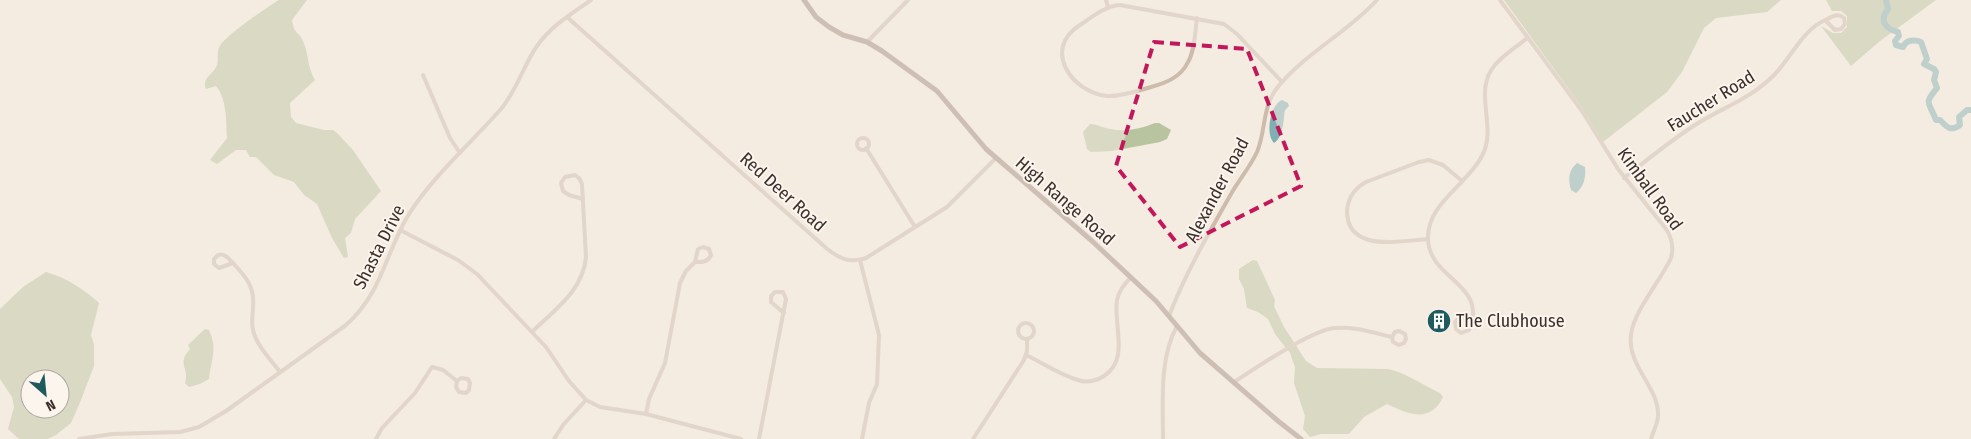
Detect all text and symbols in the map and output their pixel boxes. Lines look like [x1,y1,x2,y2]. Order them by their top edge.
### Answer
street label: Faucher Road [1663,65,1759,137]
street label: Alexander Road [1180,134,1254,246]
street label: Kimball Road [1613,143,1687,235]
street label: Red Deer Road [735,148,831,236]
street label: High Range Road [1011,152,1119,250]
street label: Shasta Drive [348,201,410,293]
building icon: The Clubhouse [1426,308,1452,334]
place label: The Clubhouse [1456,310,1565,332]
north arrow [20,369,70,419]
text: N [43,396,58,415]

